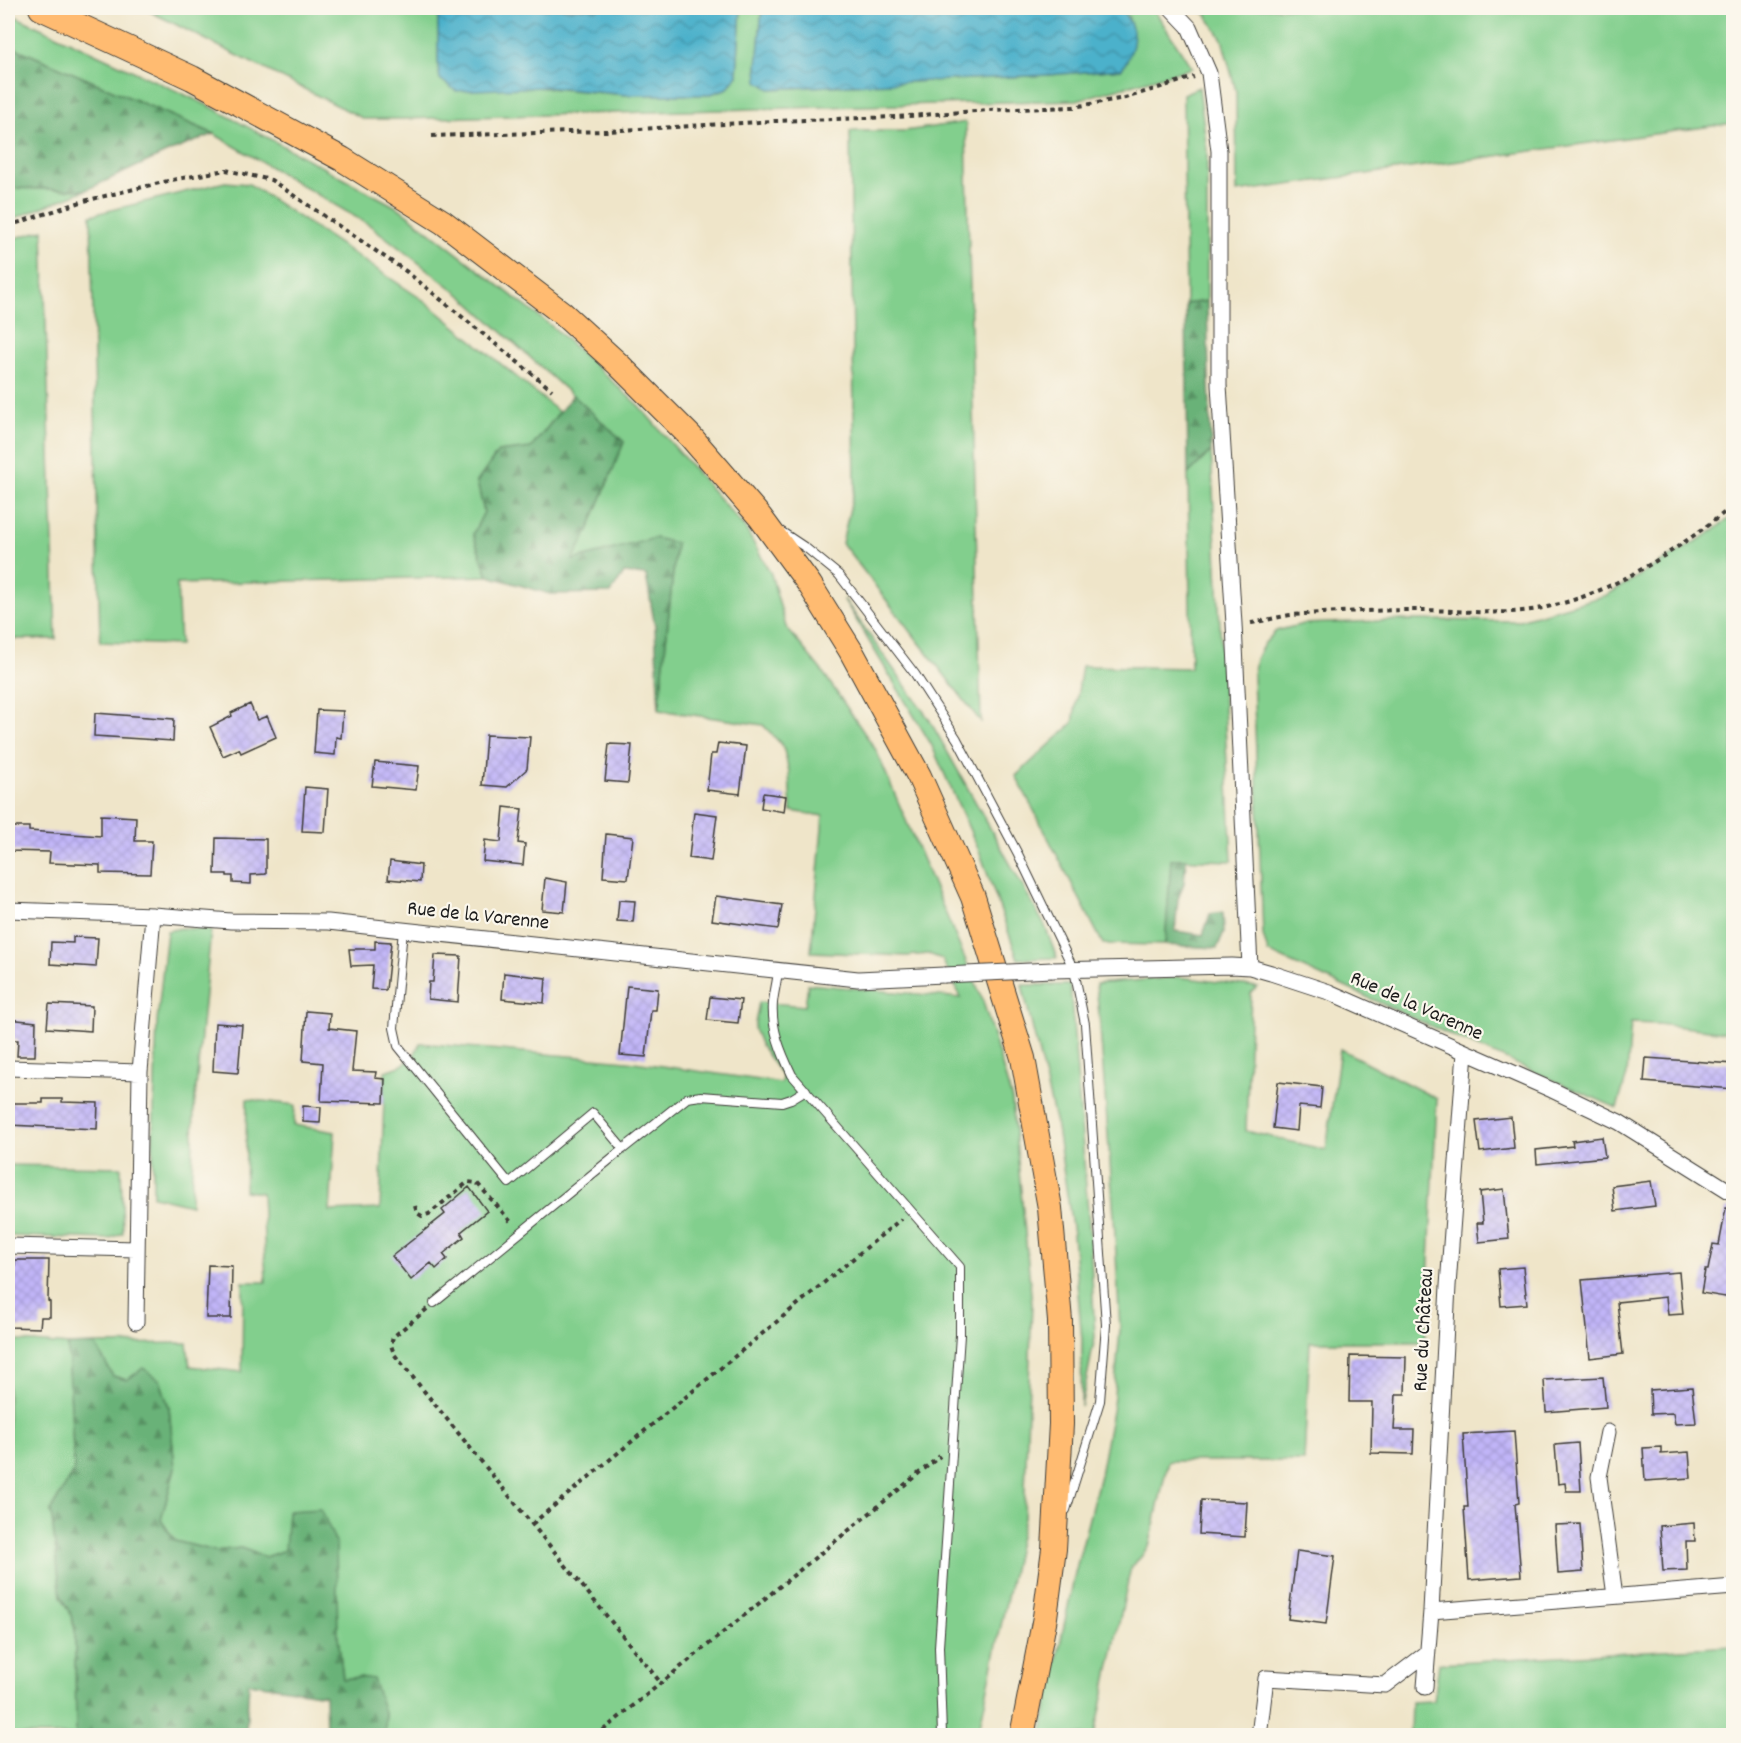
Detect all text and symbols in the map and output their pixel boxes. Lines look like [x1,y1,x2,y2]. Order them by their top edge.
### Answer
street label: Rue de la Varenne [406,895,550,939]
street label: Rue de la Varenne [1345,964,1487,1050]
street label: Rue du Château [1407,1268,1443,1392]

